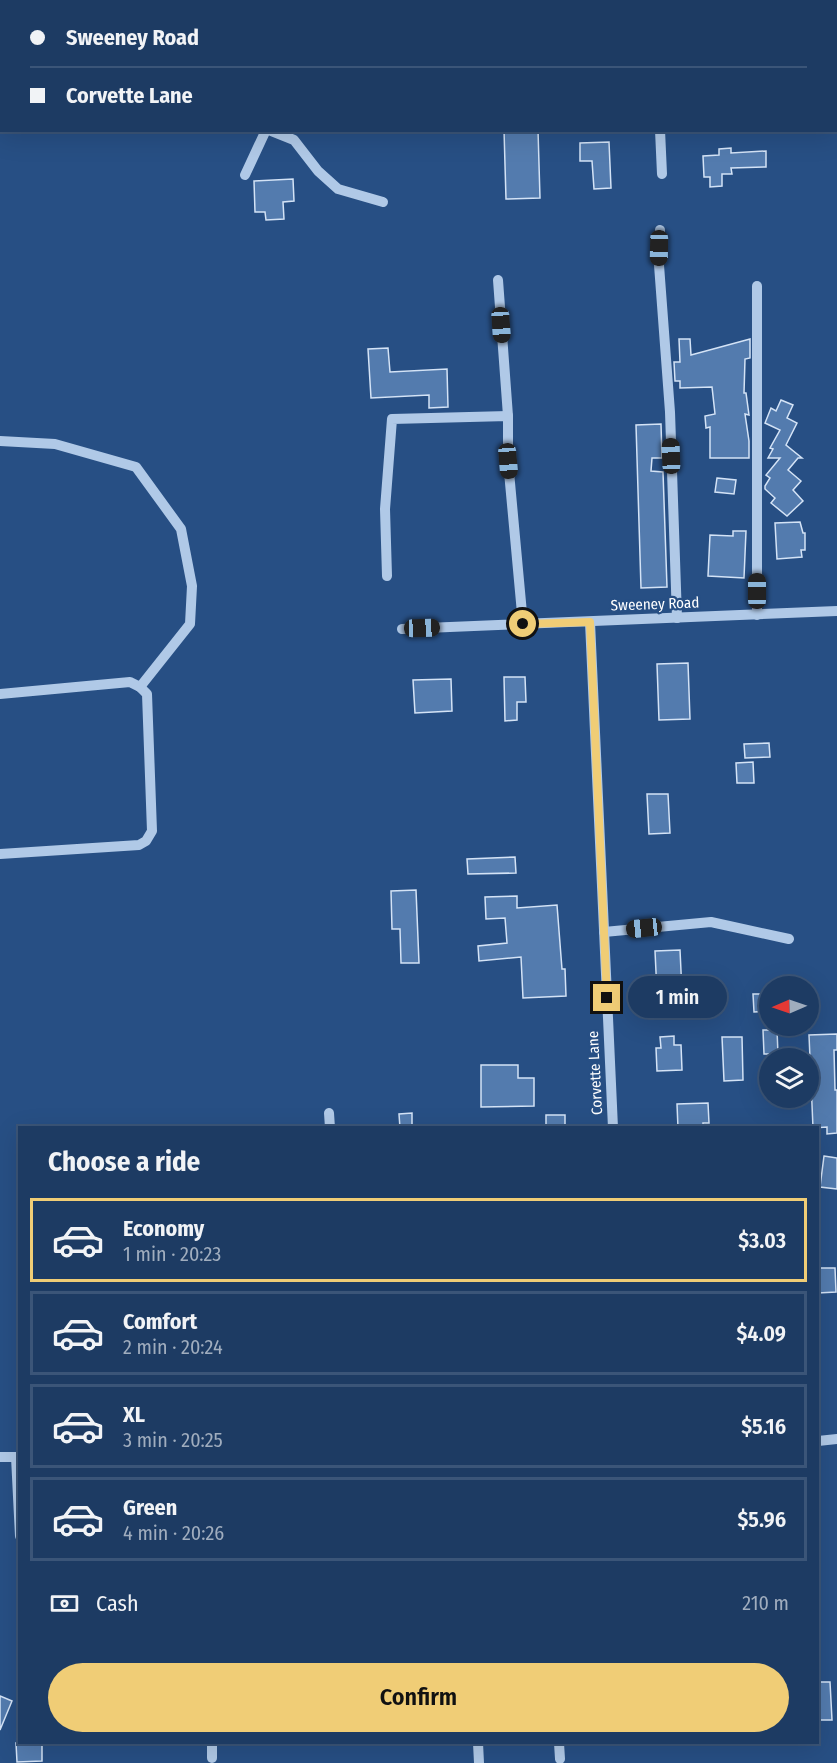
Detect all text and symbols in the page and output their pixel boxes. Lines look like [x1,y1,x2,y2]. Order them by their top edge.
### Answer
text: Sweeney Road [66,24,199,51]
text: Corvette Lane [66,82,193,109]
car [650,230,668,266]
car [491,306,511,344]
car [661,438,681,474]
car [497,442,519,480]
car [748,573,766,609]
street label: Sweeney Road [610,593,700,615]
route start [509,610,536,637]
car [404,618,440,638]
car [625,917,663,939]
north arrow [759,976,819,1036]
map controls [759,976,819,1108]
callout: 1 min [628,977,727,1019]
route end [593,984,620,1011]
text: 1 min [656,985,699,1009]
street label: Corvette Lane [584,1030,606,1116]
button: layers [759,1048,819,1108]
text: Choose a ride [48,1146,200,1178]
icon: car [51,1213,105,1267]
text: Economy [123,1215,204,1242]
text: $3.03 [738,1227,786,1254]
text: 1 min · 20:23 [123,1242,221,1266]
icon: car [51,1306,105,1360]
text: Comfort [123,1308,197,1335]
text: $4.09 [736,1320,786,1347]
text: 2 min · 20:24 [123,1335,223,1359]
icon: car [51,1399,105,1453]
text: XL [123,1401,145,1428]
text: $5.16 [741,1413,786,1440]
text: 3 min · 20:25 [123,1428,223,1452]
icon: car [51,1492,105,1546]
text: Green [123,1494,177,1521]
text: $5.96 [737,1506,786,1533]
text: 4 min · 20:26 [123,1521,224,1545]
icon: cash [48,1587,81,1620]
text: Cash [96,1590,139,1617]
text: 210 m [742,1591,789,1615]
button: Confirm [48,1663,789,1732]

